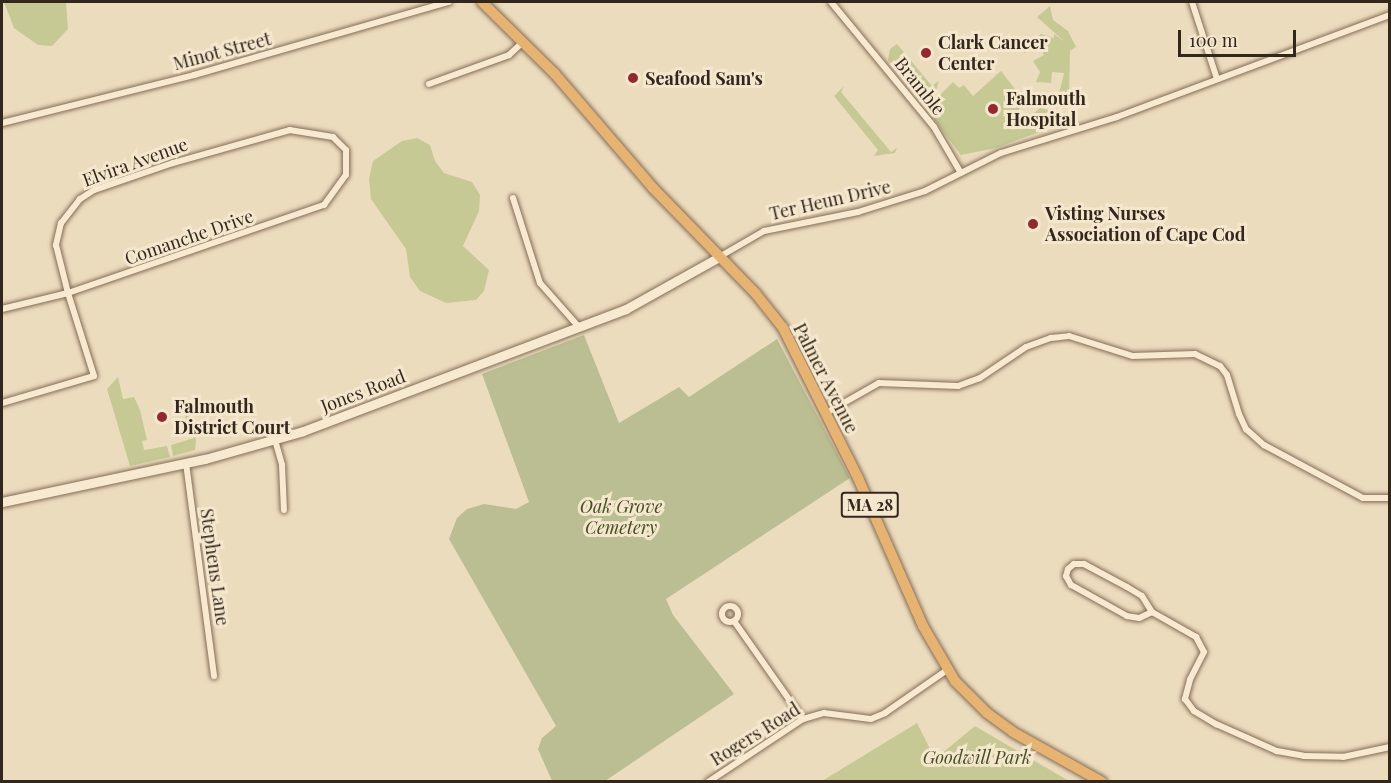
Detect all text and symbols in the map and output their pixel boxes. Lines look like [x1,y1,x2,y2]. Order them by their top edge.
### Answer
scale bar [1181,18,1300,56]
street label: Minot Street [171,28,273,74]
text: 100 m [1189,28,1238,52]
place label: Clark Cancer Center [938,32,1048,74]
marker: Clark Cancer Center [919,46,933,60]
street label: Bramble [890,53,950,119]
place label: Seafood Sam's [645,67,763,89]
marker: Seafood Sam's [626,71,640,85]
place label: Falmouth Hospital [1006,88,1086,130]
marker: Falmouth Hospital [984,100,1002,118]
street label: Elvira Avenue [79,133,191,191]
street label: Ter Heun Drive [767,176,893,224]
place label: Visting Nurses Association of Cape Cod [1045,203,1246,246]
street label: Comanche Drive [122,205,256,269]
marker: Visting Nurses Association of Cape Cod [1026,217,1040,231]
street label: Palmer Avenue [789,319,863,437]
street label: Jones Road [318,365,408,417]
place label: Falmouth District Court [174,396,290,438]
marker: Falmouth District Court [155,410,169,424]
road number: MA 28 [840,492,900,518]
park label: Oak Grove Cemetery [580,496,662,538]
street label: Stephens Lane [196,507,234,627]
street label: Rogers Road [706,698,804,770]
park label: Goodwill Park [922,746,1032,768]

